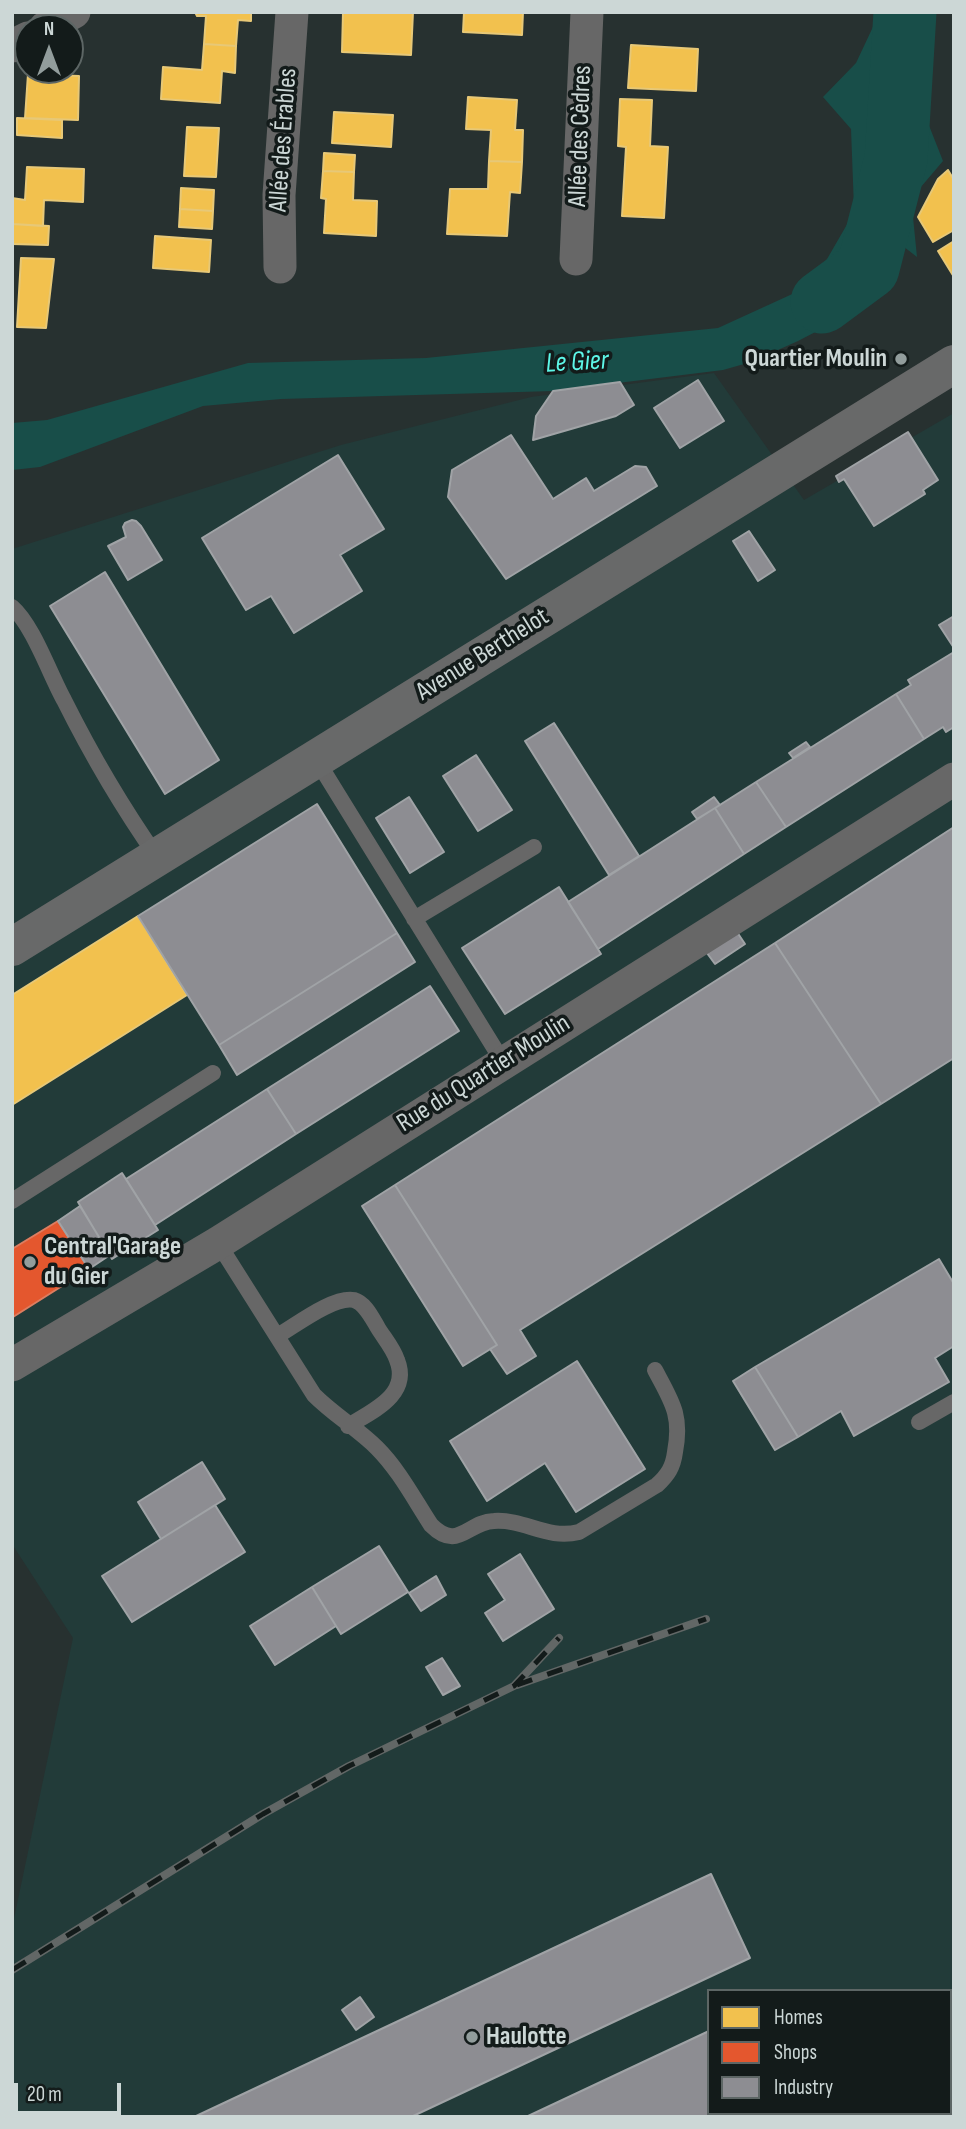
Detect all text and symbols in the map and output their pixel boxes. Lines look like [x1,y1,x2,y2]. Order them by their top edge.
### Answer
north arrow [14,14,84,84]
text: N [44,18,54,41]
street label: Allée des Cèdres [563,65,599,207]
street label: Allée des Érables [263,67,305,213]
place label: Quartier Moulin [744,343,887,375]
water label: Le Gier [545,345,609,381]
marker: Quartier Moulin [893,351,909,367]
street label: Avenue Berthelot [411,602,555,708]
street label: Rue du Quartier Moulin [392,1008,576,1140]
place label: Central'Garage du Gier [44,1231,181,1292]
marker: Central'Garage du Gier [22,1254,38,1270]
legend [707,1989,952,2115]
text: Homes [774,2005,823,2030]
place label: Haulotte [486,2021,567,2053]
marker: Haulotte [464,2029,480,2045]
text: Shops [774,2040,817,2065]
scale bar [18,2070,124,2114]
text: Industry [774,2075,833,2100]
text: 20 m [27,2082,62,2107]

